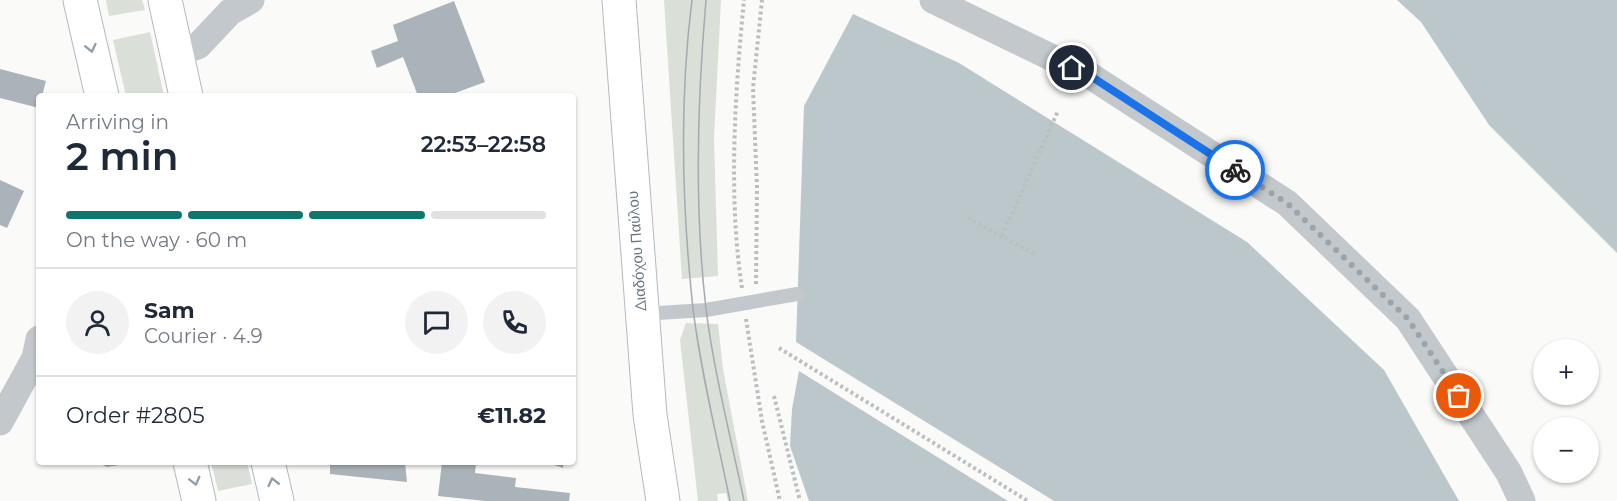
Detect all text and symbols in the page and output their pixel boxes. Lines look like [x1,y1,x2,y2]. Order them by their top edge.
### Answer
pin [1046,42,1097,93]
one-way arrow [84,43,97,53]
icon: home [1055,51,1088,84]
text: Arriving in [66,110,169,134]
text: 22:53–22:58 [421,131,546,158]
text: 2 min [66,132,179,180]
courier [1205,140,1265,200]
icon: bike [1219,154,1252,187]
street label: Διαδόχου Παύλου [623,190,650,312]
text: On the way · 60 m [66,228,247,252]
button: person [66,291,129,354]
button: chat [405,291,468,354]
button: phone [483,291,546,354]
text: Sam [144,297,195,324]
text: Courier · 4.9 [144,324,263,348]
map controls [1533,339,1599,483]
button: + [1533,339,1599,405]
pin [1433,370,1484,421]
icon: bag [1442,379,1475,412]
text: Order #2805 [66,402,205,429]
text: €11.82 [477,402,546,429]
button: − [1533,417,1599,483]
one-way arrow [187,476,200,486]
one-way arrow [267,477,280,487]

